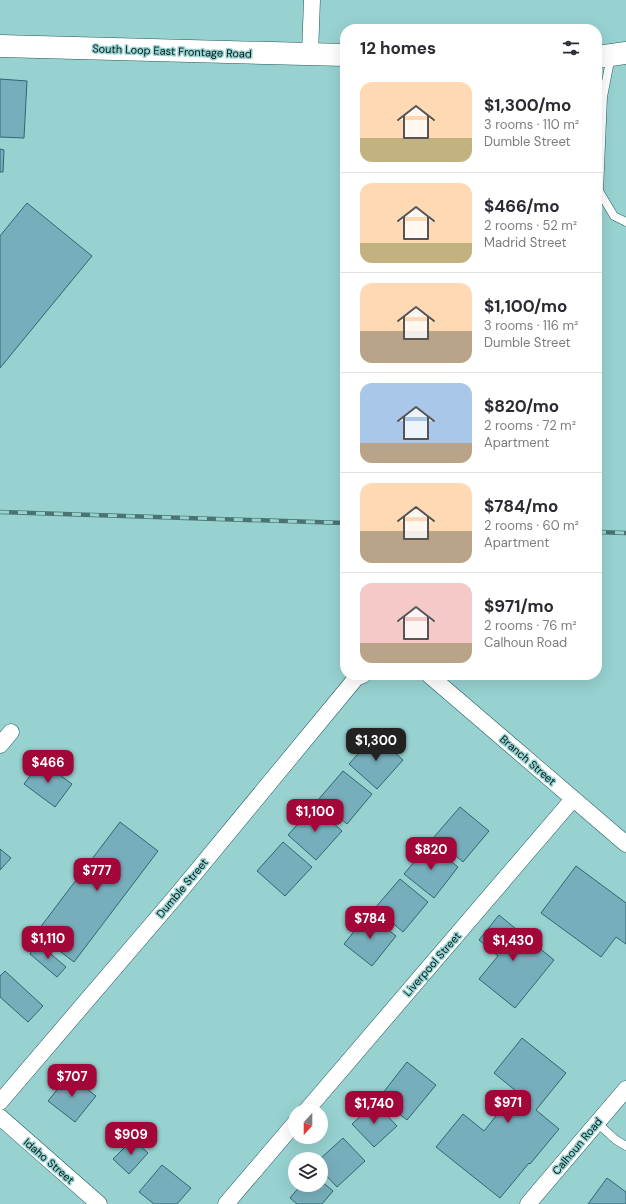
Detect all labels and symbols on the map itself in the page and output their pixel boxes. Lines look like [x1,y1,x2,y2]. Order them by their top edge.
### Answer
street label: South Loop East Frontage Road [92,41,252,61]
pin: $1,300 [343,728,409,762]
street label: Branch Street [497,732,559,788]
pin: $466 [24,750,72,784]
pin: $1,100 [282,799,348,833]
pin: $820 [407,837,455,871]
street label: Dumble Street [153,855,211,921]
pin: $777 [73,858,121,892]
pin: $784 [346,906,394,940]
pin: $1,110 [15,926,81,960]
pin: $1,430 [480,928,546,962]
street label: Liverpool Street [400,929,464,999]
pin: $707 [48,1064,96,1098]
pin: $971 [484,1090,532,1124]
pin: $1,740 [341,1091,407,1125]
north arrow [288,1104,328,1144]
street label: Calhoun Road [549,1114,605,1177]
pin: $909 [107,1122,155,1156]
street label: Idaho Street [21,1135,77,1187]

